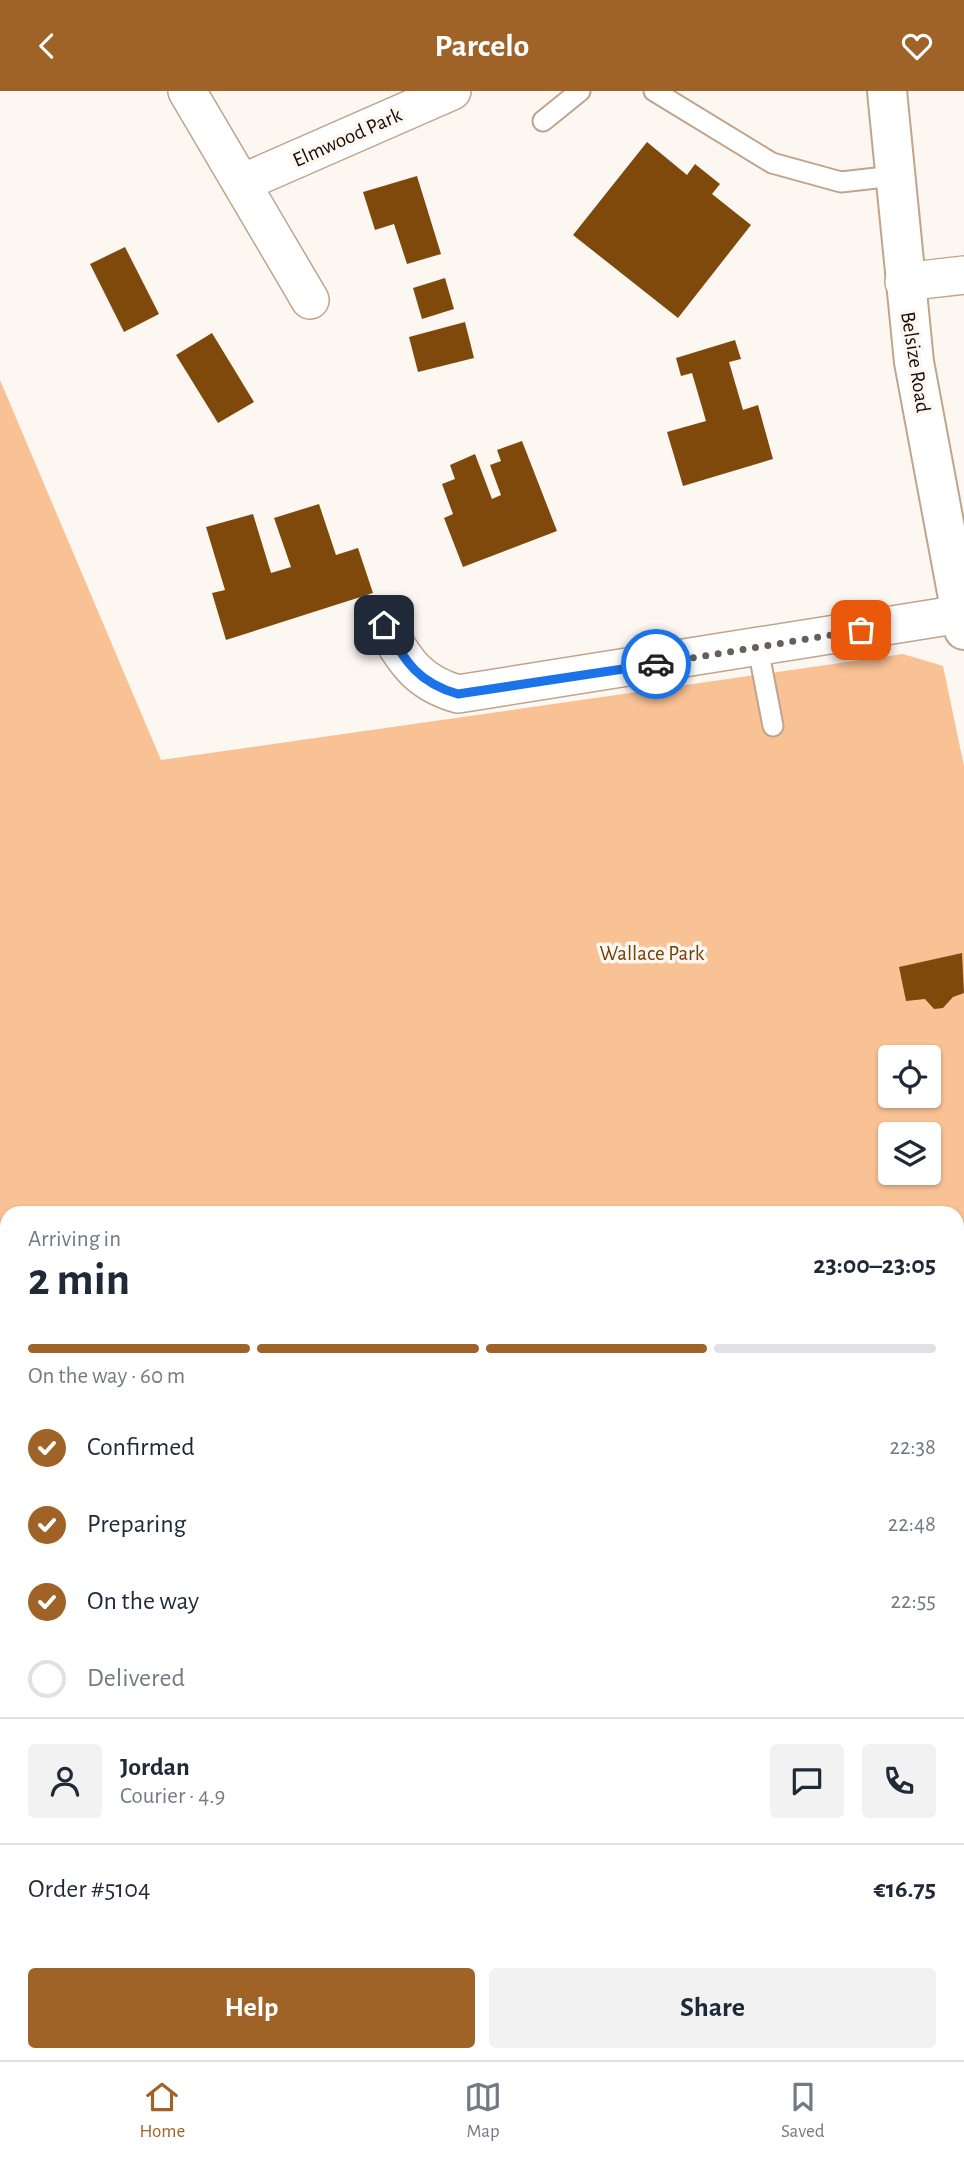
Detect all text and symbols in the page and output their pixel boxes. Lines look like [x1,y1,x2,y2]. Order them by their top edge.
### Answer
icon: back [28,27,66,65]
icon: heart [898,27,936,65]
text: Parcelo [435,30,529,62]
street label: Elmwood Park [290,104,405,171]
street label: Belsize Road [897,310,934,414]
pin [354,595,414,655]
pin [831,600,891,660]
icon: home [365,606,403,644]
icon: bag [842,611,880,649]
courier [621,629,691,699]
icon: car [637,645,675,683]
park label: Wallace Park [600,943,705,964]
map controls [878,1045,941,1185]
button: locate [878,1045,941,1108]
button: layers [878,1122,941,1185]
text: Arriving in [28,1228,121,1251]
text: 23:00–23:05 [813,1252,936,1278]
text: 2 min [28,1257,130,1303]
text: On the way · 60 m [28,1365,185,1388]
icon: check [28,1429,66,1467]
text: Confirmed [87,1434,195,1460]
text: 22:38 [889,1436,936,1459]
icon: check [28,1506,66,1544]
text: Preparing [87,1511,186,1537]
text: 22:48 [888,1513,936,1536]
icon: check [28,1583,66,1621]
text: On the way [87,1588,199,1614]
text: 22:55 [891,1590,936,1613]
text: Delivered [87,1665,185,1691]
button: person [28,1744,102,1818]
button: chat [770,1744,844,1818]
button: phone [862,1744,936,1818]
text: Jordan [120,1754,190,1780]
text: Courier · 4.9 [120,1785,225,1808]
text: Order #5104 [28,1876,151,1902]
text: €16.75 [874,1876,936,1902]
button: Help [28,1968,475,2048]
button: Share [489,1968,936,2048]
tab: Home [139,2078,185,2143]
tab: Map [464,2078,502,2143]
tab: Saved [781,2078,825,2143]

